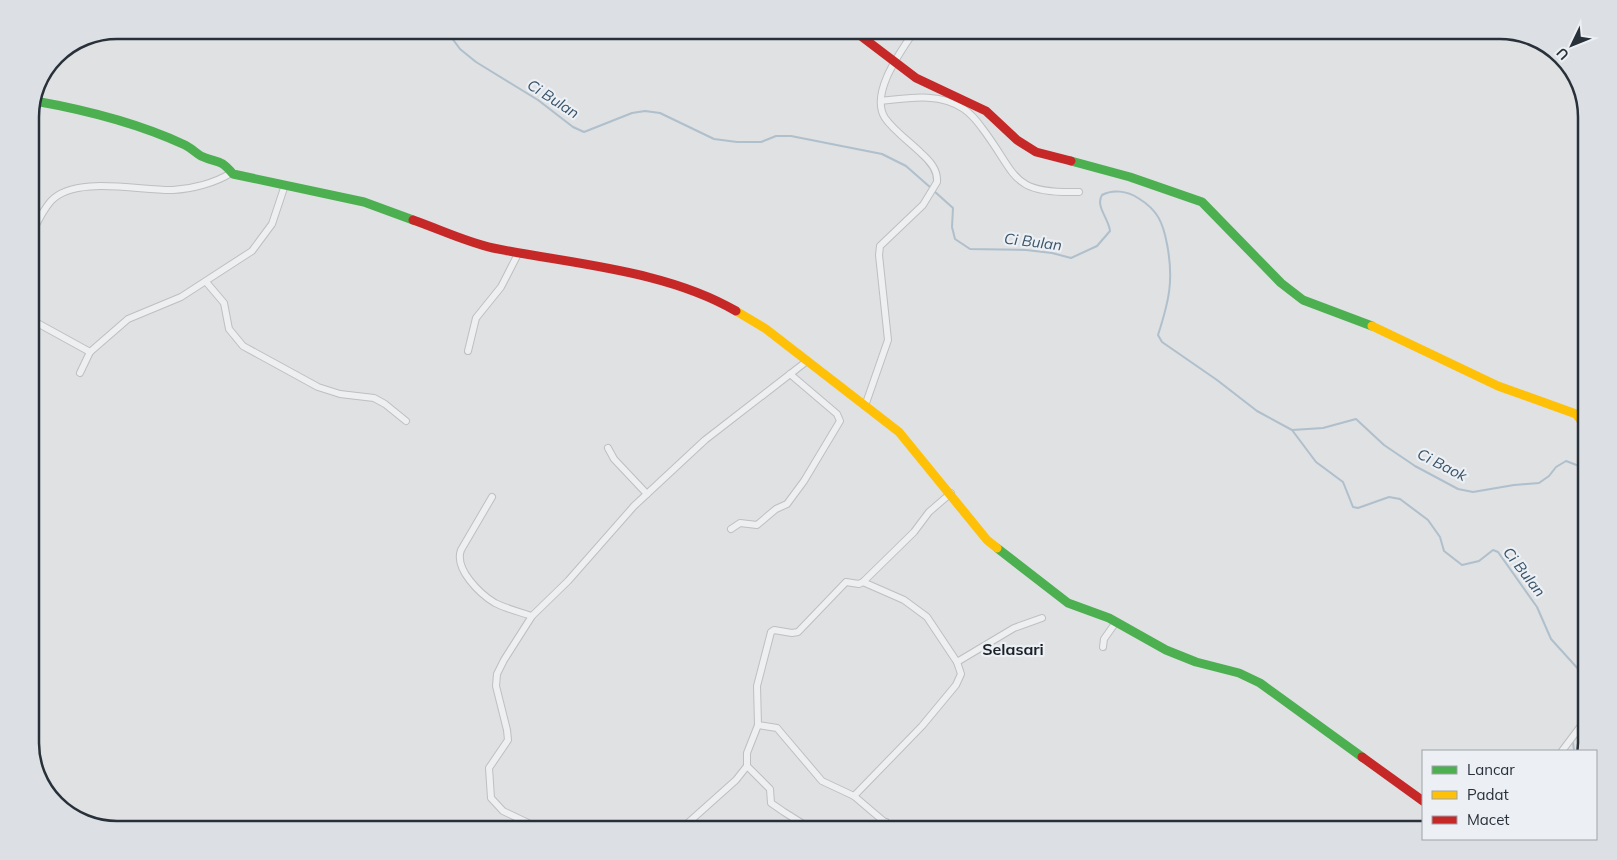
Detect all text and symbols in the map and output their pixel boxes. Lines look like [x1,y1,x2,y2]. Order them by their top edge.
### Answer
north arrow [1547,20,1597,70]
text: U [1552,44,1573,64]
water label: Ci Bulan [524,75,583,122]
water label: Ci Bulan [1003,229,1063,254]
water label: Ci Baok [1414,444,1471,486]
water label: Ci Bulan [1499,543,1550,601]
district label: Selasari [982,639,1044,659]
legend [1422,750,1597,840]
text: Lancar [1467,760,1515,779]
text: Padat [1467,785,1509,804]
text: Macet [1467,810,1510,829]

